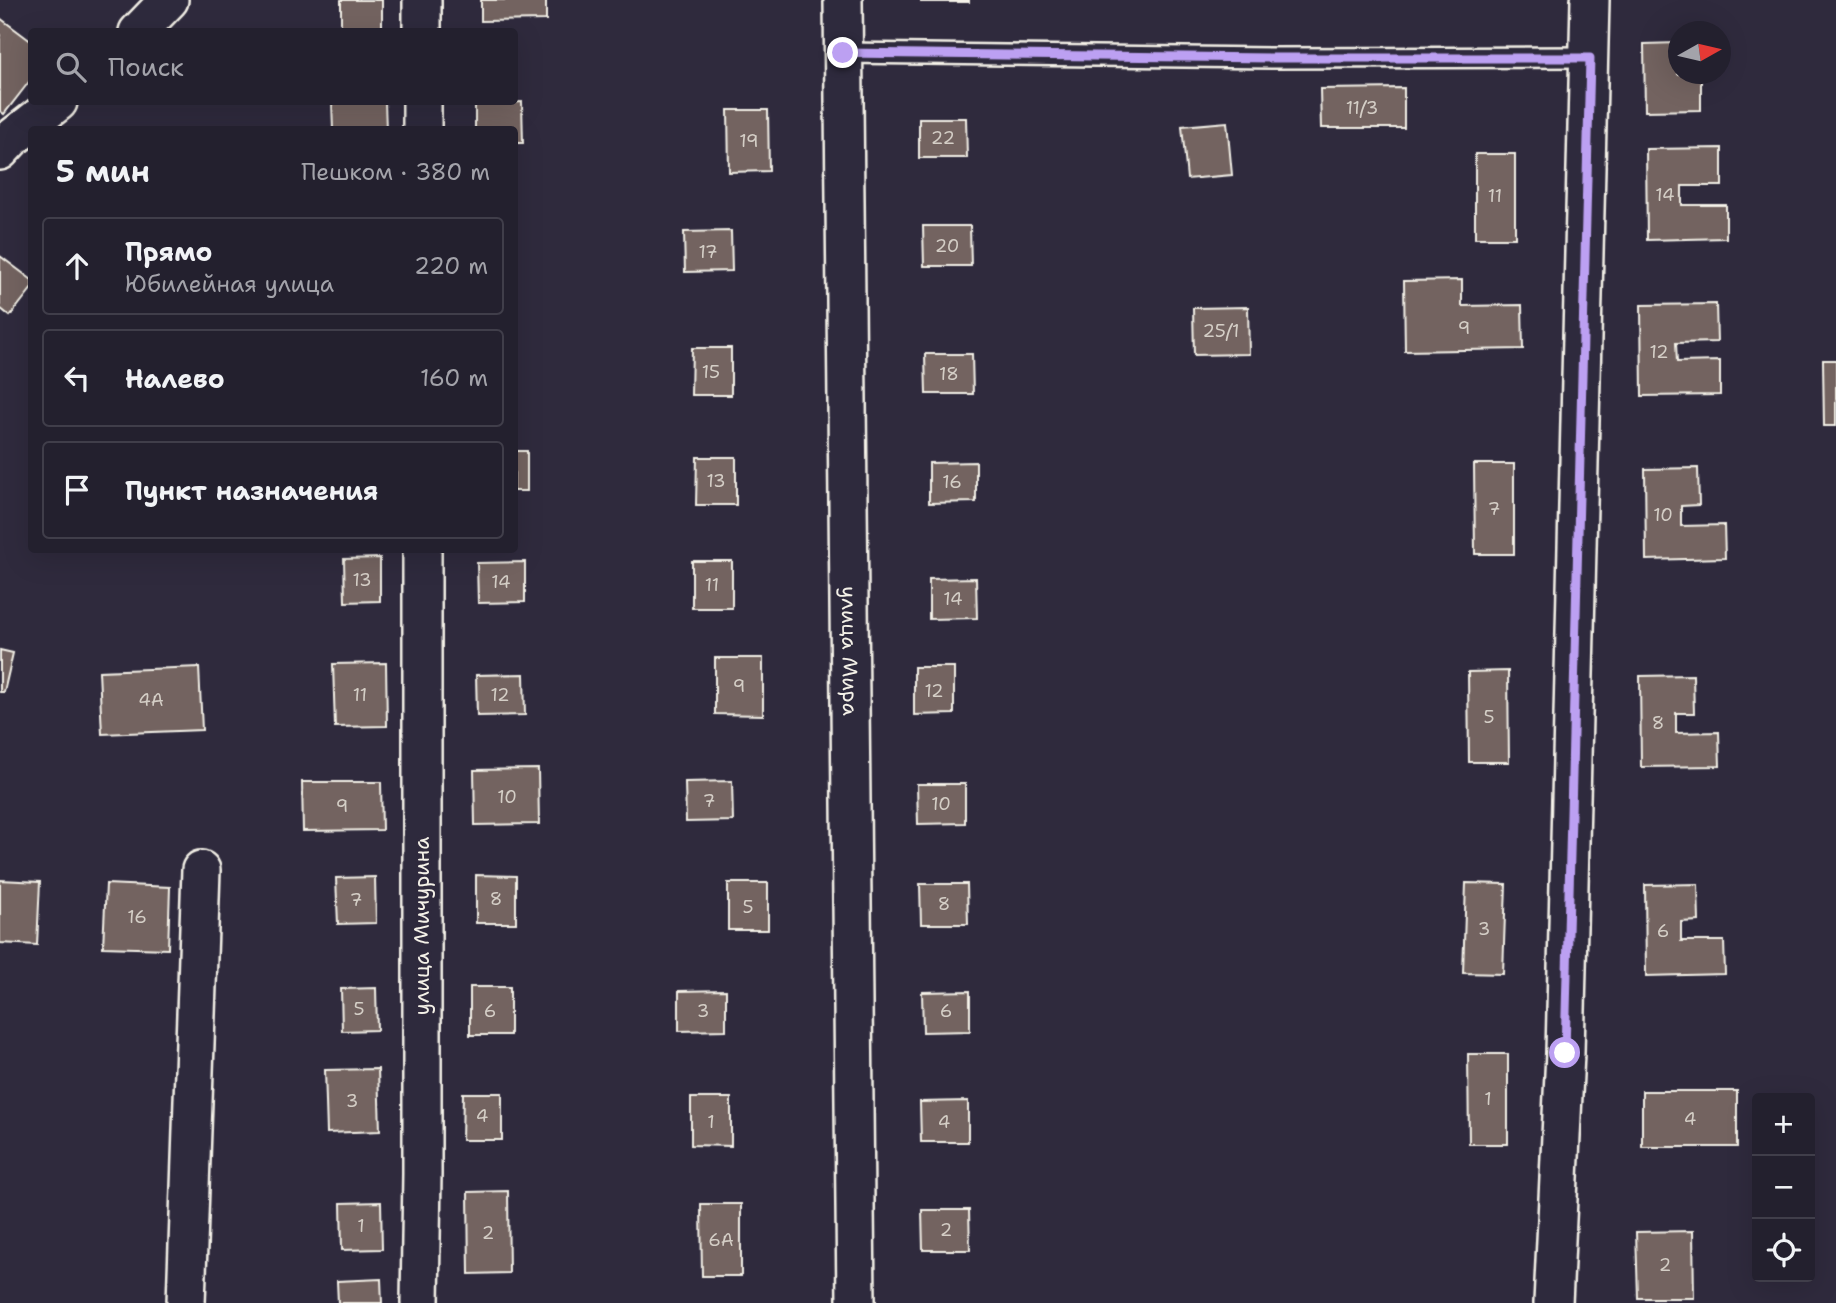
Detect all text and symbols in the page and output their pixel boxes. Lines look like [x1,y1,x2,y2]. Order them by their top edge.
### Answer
north arrow [1668,21,1731,84]
search box [28,28,518,105]
route end [827,37,858,68]
icon: search [52,48,90,86]
text: Поиск [108,49,184,84]
house number: 11/3 [1346,96,1378,120]
house number: 22 [931,126,955,150]
house number: 19 [739,129,759,153]
text: 5 мин [56,151,150,192]
text: Пешком · 380 m [301,157,490,187]
house number: 14 [1655,183,1675,207]
house number: 11 [1488,184,1502,208]
text: Прямо [125,234,213,269]
house number: 20 [935,234,959,258]
house number: 17 [698,240,718,264]
icon: ahead [58,247,96,285]
text: 220 m [414,251,488,281]
text: Юбилейная улица [125,269,334,299]
house number: 9 [1458,316,1470,340]
house number: 25/1 [1203,319,1239,343]
house number: 12 [1649,340,1669,364]
icon: left [58,359,96,397]
house number: 15 [702,360,720,384]
text: Налево [125,361,225,396]
house number: 18 [939,362,959,386]
text: 160 m [420,363,488,393]
house number: 13 [706,469,726,493]
house number: 16 [942,470,962,494]
icon: arrive [58,471,96,509]
text: Пункт назначения [125,473,378,508]
house number: 7 [1488,497,1500,521]
house number: 10 [1653,503,1673,527]
house number: 13 [352,568,372,592]
house number: 14 [491,570,511,594]
house number: 11 [705,573,719,597]
street label: улица Мира [835,586,864,716]
house number: 14 [943,587,963,611]
house number: 9 [733,674,745,698]
house number: 12 [924,679,944,703]
house number: 11 [353,683,367,707]
house number: 12 [490,683,510,707]
house number: 4А [138,688,164,712]
house number: 5 [1483,705,1495,729]
house number: 8 [1652,711,1664,735]
house number: 10 [497,785,517,809]
house number: 7 [703,789,715,813]
house number: 10 [931,792,951,816]
house number: 9 [336,794,348,818]
street label: улица Мичурина [408,837,436,1015]
house number: 8 [490,887,502,911]
house number: 7 [350,888,362,912]
house number: 8 [938,892,950,916]
house number: 5 [742,895,754,919]
house number: 16 [127,905,147,929]
house number: 3 [1478,917,1490,941]
house number: 6 [1657,919,1669,943]
house number: 5 [353,997,365,1021]
house number: 6 [484,999,496,1023]
house number: 3 [697,999,709,1023]
house number: 6 [940,999,952,1023]
route start [1549,1037,1580,1068]
house number: 1 [1484,1087,1492,1111]
house number: 3 [346,1089,358,1113]
map controls [1752,1093,1815,1282]
button: + [1752,1093,1815,1156]
house number: 4 [476,1104,488,1128]
house number: 4 [1684,1107,1696,1131]
house number: 1 [707,1110,715,1134]
house number: 4 [938,1110,950,1134]
button: − [1752,1156,1815,1219]
house number: 1 [357,1214,365,1238]
house number: 2 [940,1218,952,1242]
button: locate [1752,1219,1815,1282]
house number: 2 [482,1221,494,1245]
house number: 6А [708,1228,734,1252]
house number: 2 [1659,1253,1671,1277]

